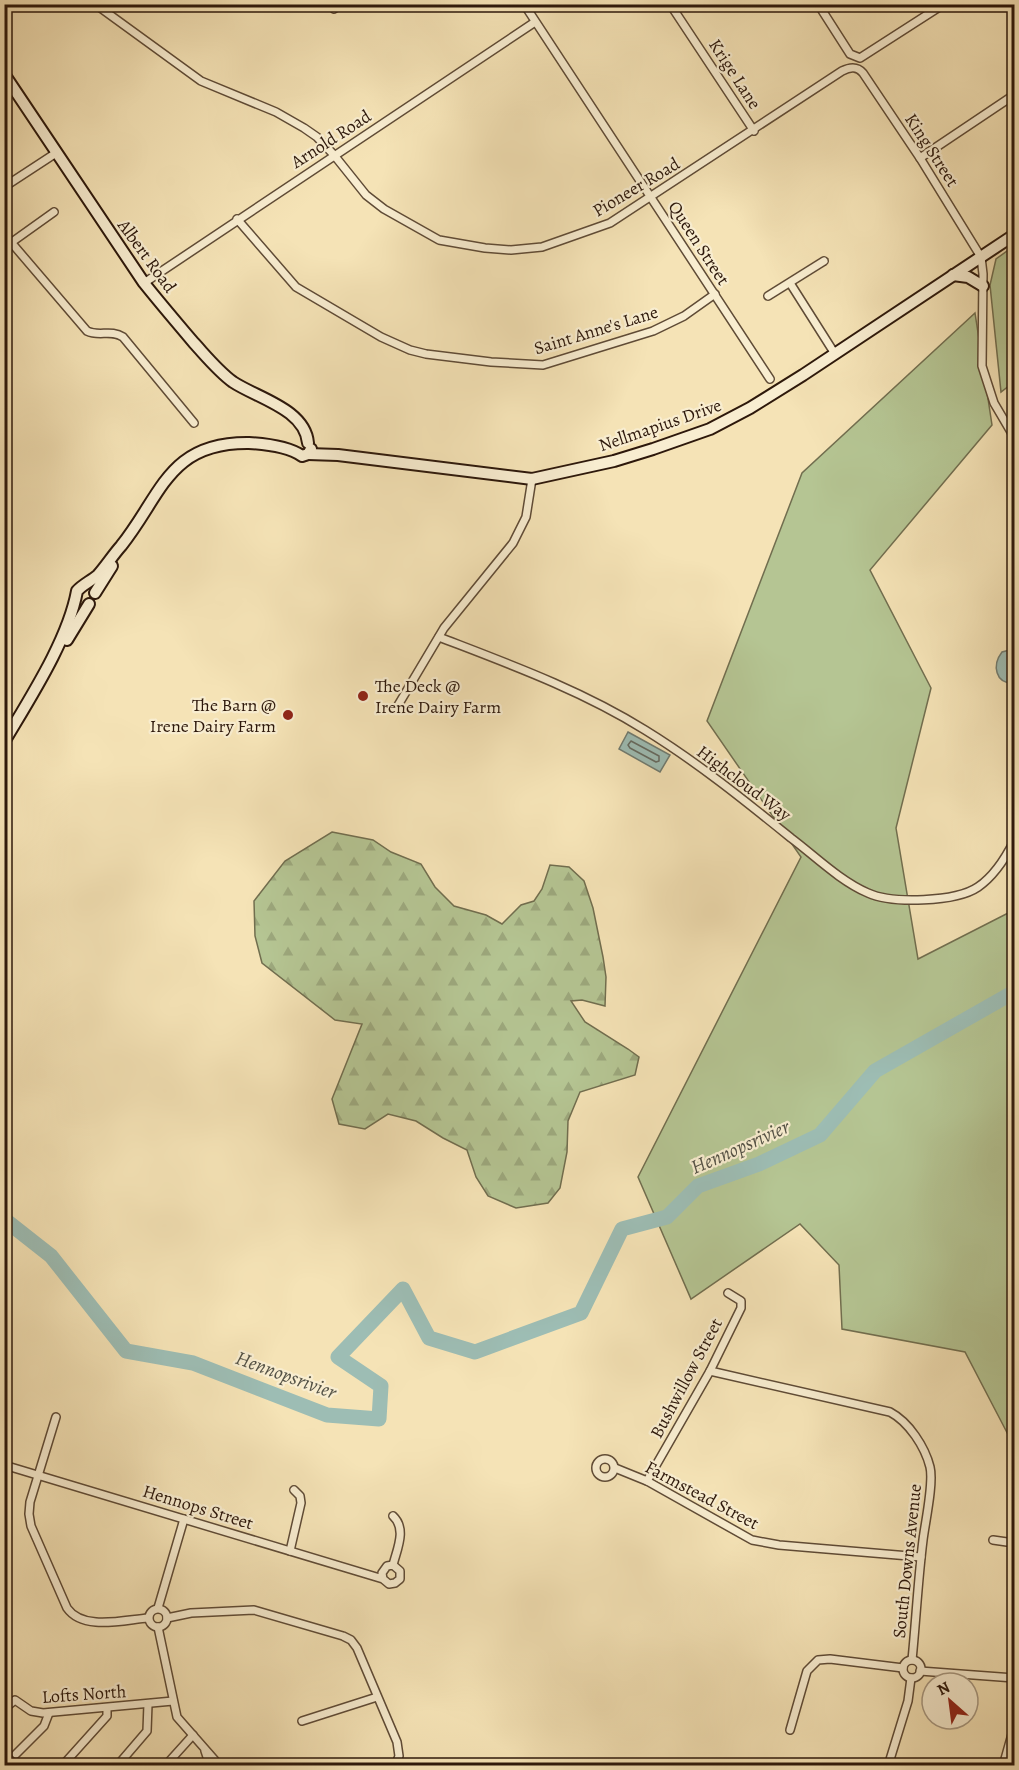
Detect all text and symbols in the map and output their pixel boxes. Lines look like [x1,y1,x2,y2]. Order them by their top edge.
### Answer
street label: Krige Lane [703,34,767,114]
street label: Arnold Road [285,104,376,174]
street label: King Street [899,109,965,191]
street label: Pioneer Road [588,151,684,222]
street label: Queen Street [663,196,735,290]
street label: Albert Road [112,213,182,298]
street label: Saint Anne's Lane [531,300,661,360]
street label: Nellmapius Drive [595,393,725,457]
place label: The Deck @ Irene Dairy Farm [375,674,501,719]
marker: The Deck @ Irene Dairy Farm [356,689,370,703]
place label: The Barn @ Irene Dairy Farm [150,693,276,738]
marker: The Barn @ Irene Dairy Farm [281,708,295,722]
street label: Highcloud Way [692,740,797,827]
water label: Hennopsrivier [686,1113,795,1181]
street label: Bushwillow Street [644,1314,728,1442]
water label: Hennopsrivier [232,1344,341,1406]
street label: Farmstead Street [641,1455,763,1535]
street label: Hennops Street [140,1479,256,1535]
street label: South Downs Avenue [887,1483,927,1639]
north arrow [920,1671,980,1731]
text: N [933,1676,954,1701]
street label: Lofts North [41,1679,127,1709]

